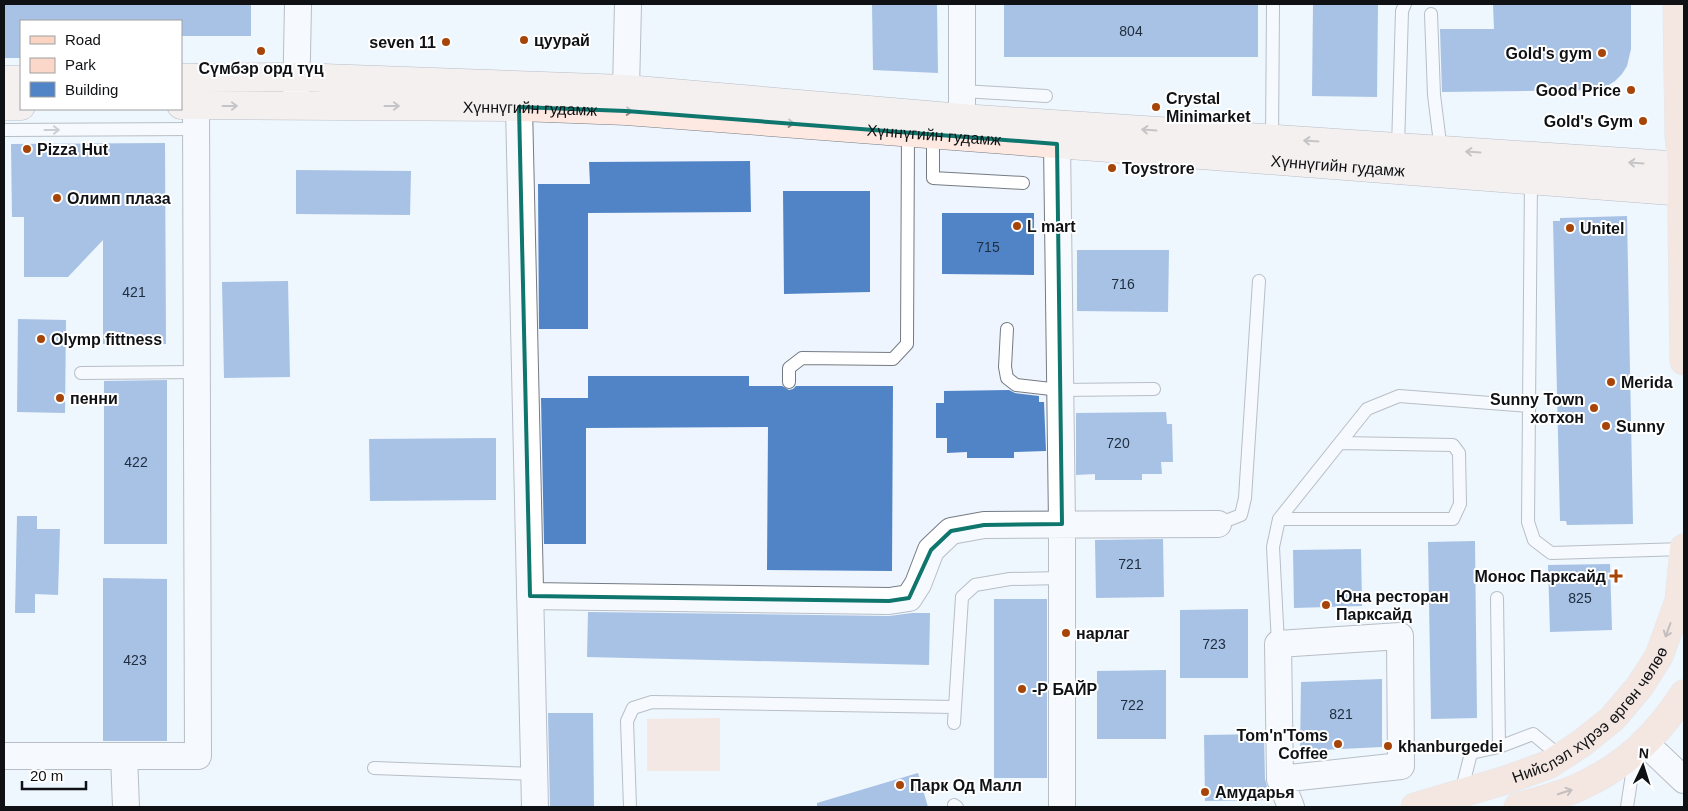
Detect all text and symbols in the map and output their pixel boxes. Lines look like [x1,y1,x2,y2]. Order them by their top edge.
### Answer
legend [20,20,182,110]
house number: 804 [1119,23,1143,39]
text: Road [65,31,101,48]
place label: цуурай [534,32,590,49]
place label: seven 11 [369,34,436,51]
marker: цуурай [518,34,530,46]
marker: seven 11 [440,36,452,48]
marker: Сүмбэр орд түц [255,45,267,57]
place label: Gold's gym [1506,45,1592,62]
marker: Gold's gym [1596,47,1608,59]
text: Park [65,56,96,73]
place label: Сүмбэр орд түц [198,60,324,77]
text: Building [65,81,118,98]
place label: Good Price [1536,82,1621,99]
marker: Good Price [1625,84,1637,96]
place label: Crystal Minimarket [1166,90,1251,125]
street label: Хүннүгийн гудамж [463,99,598,119]
one-way arrow [222,101,238,111]
marker: Crystal Minimarket [1150,101,1162,113]
one-way arrow [384,102,400,111]
one-way arrow [617,107,633,116]
place label: Gold's Gym [1544,113,1633,130]
marker: Gold's Gym [1637,115,1649,127]
one-way arrow [779,119,795,128]
street label: Хүннүгийн гудамж [866,121,1002,149]
one-way arrow [44,125,60,135]
one-way arrow [1141,126,1157,135]
one-way arrow [1304,137,1320,146]
place label: Pizza Hut [37,141,109,158]
marker: Pizza Hut [21,143,33,155]
one-way arrow [1466,148,1482,157]
street label: Хүннүгийн гудамж [1270,152,1406,180]
one-way arrow [1628,158,1644,168]
place label: Toystrore [1122,160,1195,177]
marker: Toystrore [1106,162,1118,174]
place label: Олимп плаза [67,190,171,207]
marker: Олимп плаза [51,192,63,204]
place label: L mart [1027,218,1076,235]
marker: L mart [1011,220,1023,232]
place label: Unitel [1580,220,1624,237]
marker: Unitel [1564,222,1576,234]
house number: 715 [976,239,1000,255]
house number: 716 [1111,276,1135,292]
house number: 421 [122,284,146,300]
place label: Olymp fittness [51,331,162,348]
marker: Olymp fittness [35,333,47,345]
place label: Merida [1621,374,1673,391]
marker: Merida [1605,376,1617,388]
place label: пенни [70,390,118,407]
place label: Sunny Town хотхон [1490,391,1584,426]
marker: пенни [54,392,66,404]
marker: Sunny Town хотхон [1588,402,1600,414]
place label: Sunny [1616,418,1665,435]
marker: Sunny [1600,420,1612,432]
house number: 720 [1106,435,1130,451]
house number: 422 [124,454,148,470]
house number: 721 [1118,556,1142,572]
place label: Монос Парксайд [1474,568,1606,585]
marker: Монос Парксайд [1610,570,1622,582]
place label: Юна ресторан Парксайд [1336,588,1449,623]
house number: 825 [1568,590,1592,606]
marker: Юна ресторан Парксайд [1320,599,1332,611]
one-way arrow [1663,622,1672,637]
place label: нарлаг [1076,625,1130,642]
marker: нарлаг [1060,627,1072,639]
house number: 723 [1202,636,1226,652]
street label: Нийслэл хүрээ өргөн чөлөө [1510,645,1671,786]
house number: 423 [123,652,147,668]
place label: -Р БАЙР [1032,680,1097,698]
marker: -Р БАЙР [1016,683,1028,695]
house number: 722 [1120,697,1144,713]
house number: 821 [1329,706,1353,722]
place label: Tom'n'Toms Coffee [1237,727,1328,762]
marker: Tom'n'Toms Coffee [1332,738,1344,750]
place label: khanburgedei [1398,738,1503,755]
marker: khanburgedei [1382,740,1394,752]
north arrow [1618,741,1668,791]
text: N [1638,745,1650,761]
scale bar [22,758,86,790]
text: 20 m [30,767,63,784]
place label: Парк Од Малл [910,777,1022,794]
marker: Парк Од Малл [894,779,906,791]
place label: Амударья [1215,784,1295,801]
marker: Амударья [1199,786,1211,798]
one-way arrow [1556,787,1572,797]

